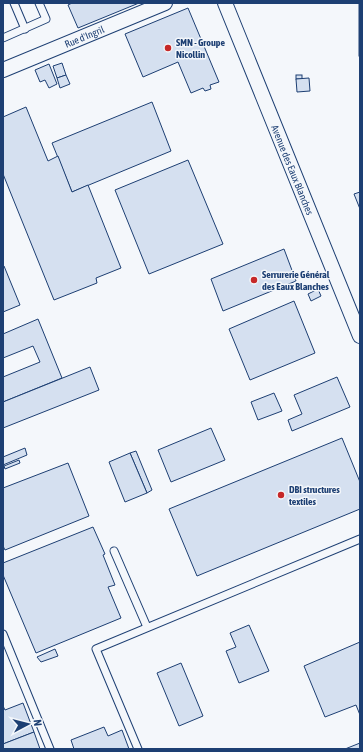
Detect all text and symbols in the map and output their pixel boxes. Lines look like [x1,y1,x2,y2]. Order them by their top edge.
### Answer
street label: Rue d'Ingril [63,24,106,50]
place label: SMN - Groupe Nicollin [176,37,226,60]
marker: SMN - Groupe Nicollin [163,43,173,53]
street label: Avenue des Eaux Blanches [269,123,315,217]
place label: Serrurerie Général des Eaux Blanches [262,269,330,292]
marker: Serrurerie Général des Eaux Blanches [249,275,259,285]
place label: DBI structures textiles [288,484,340,507]
marker: DBI structures textiles [276,490,286,500]
north arrow [8,704,48,744]
text: N [32,719,44,727]

